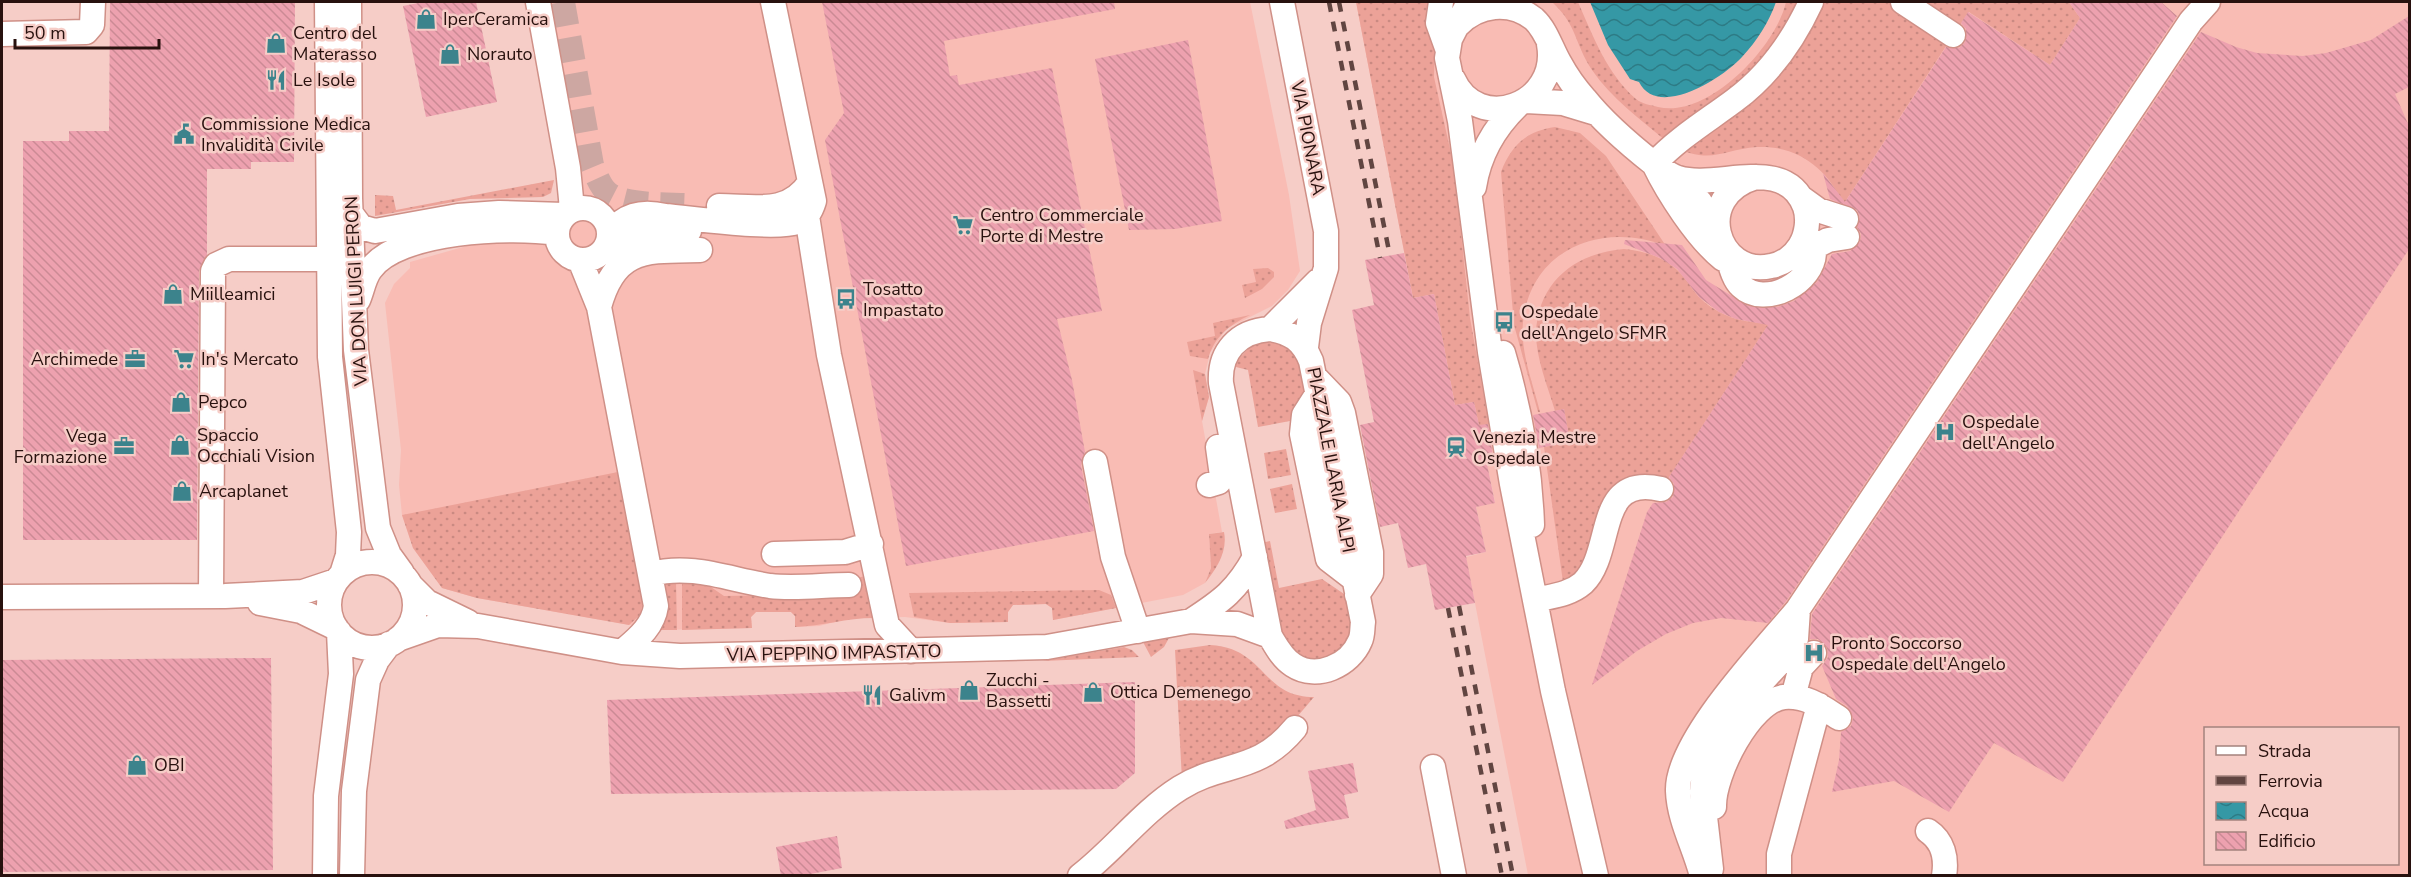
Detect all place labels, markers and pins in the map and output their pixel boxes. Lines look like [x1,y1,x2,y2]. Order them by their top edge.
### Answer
shop icon: IperCeramica [414,7,438,31]
place label: IperCeramica [443,7,548,31]
place label: Centro del Materasso [293,21,378,66]
shop icon: Centro del Materasso [264,31,288,55]
shop icon: Norauto [438,42,462,66]
place label: Norauto [467,42,533,66]
restaurant icon: Le Isole [264,68,288,92]
place label: Le Isole [293,68,355,92]
place label: Commissione Medica Invalidità Civile [201,112,371,157]
public building icon: Commissione Medica Invalidità Civile [172,122,196,146]
place label: Centro Commerciale Porte di Mestre [980,203,1144,248]
supermarket icon: Centro Commerciale Porte di Mestre [951,213,975,237]
place label: Tosatto Impastato [863,277,944,322]
shop icon: Miilleamici [161,282,185,306]
place label: Miilleamici [190,282,276,306]
bus stop icon: Tosatto Impastato [834,287,858,311]
place label: Ospedale dell'Angelo SFMR [1521,300,1667,345]
bus stop icon: Ospedale dell'Angelo SFMR [1492,310,1516,334]
place label: Archimede [31,347,118,371]
office icon: Archimede [123,347,147,371]
supermarket icon: In's Mercato [172,347,196,371]
place label: In's Mercato [201,347,298,371]
shop icon: Pepco [169,390,193,414]
place label: Pepco [198,390,247,414]
place label: Ospedale dell'Angelo [1962,410,2055,455]
hospital icon: Ospedale dell'Angelo [1933,420,1957,444]
place label: Spaccio Occhiali Vision [197,423,315,468]
place label: Vega Formazione [14,424,107,469]
place label: Venezia Mestre Ospedale [1472,425,1596,470]
shop icon: Spaccio Occhiali Vision [168,433,192,457]
office icon: Vega Formazione [112,434,136,458]
station icon: Venezia Mestre Ospedale [1444,435,1468,459]
shop icon: Arcaplanet [170,479,194,503]
place label: Arcaplanet [199,479,288,503]
place label: Pronto Soccorso Ospedale dell'Angelo [1831,631,2006,676]
hospital icon: Pronto Soccorso Ospedale dell'Angelo [1802,641,1826,665]
place label: Zucchi - Bassetti [986,668,1051,713]
shop icon: Zucchi - Bassetti [957,678,981,702]
shop icon: Ottica Demenego [1081,680,1105,704]
place label: Ottica Demenego [1110,680,1251,704]
restaurant icon: Galivm [860,683,884,707]
place label: Galivm [889,683,946,707]
shop icon: OBI [125,753,149,777]
place label: OBI [154,753,185,777]

